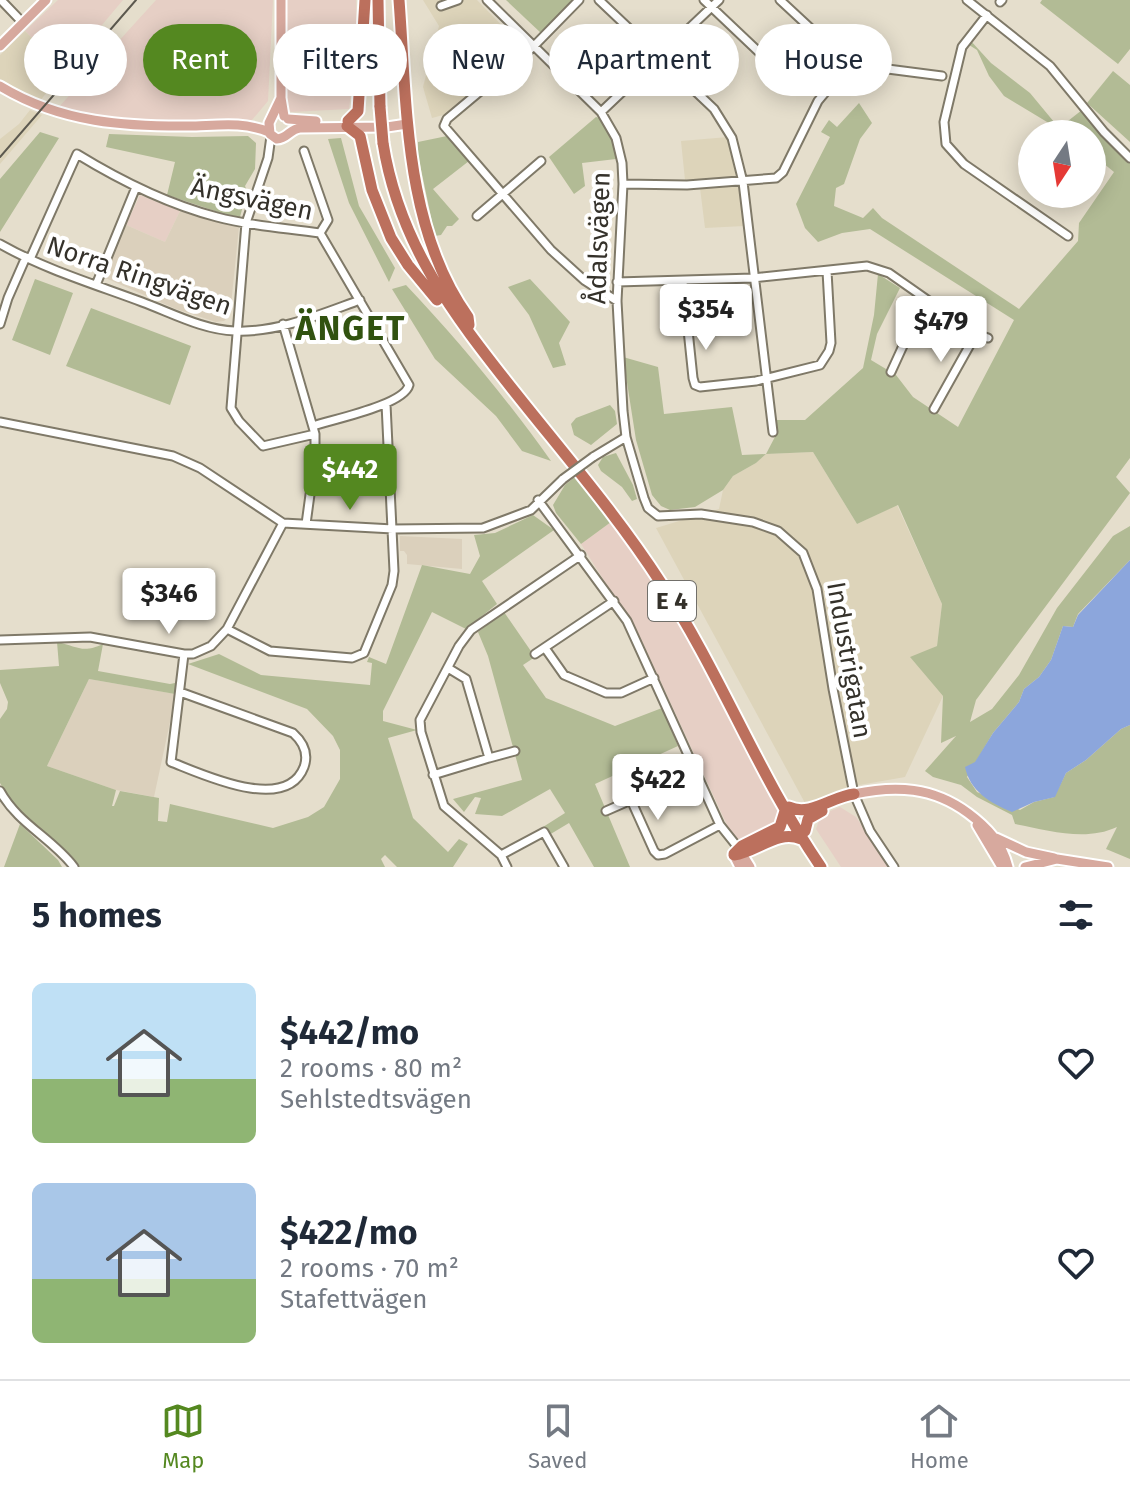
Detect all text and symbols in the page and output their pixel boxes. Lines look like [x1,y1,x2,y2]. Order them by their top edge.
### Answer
chip: Buy [24,24,127,96]
chip: Rent [143,24,257,96]
chip: Filters [273,24,407,96]
chip: New [423,24,533,96]
chip: Apartment [549,24,739,96]
chip: House [755,24,892,96]
north arrow [1018,120,1106,208]
map controls [1018,120,1106,208]
street label: Ängsvägen [188,171,316,227]
street label: Ådalsvägen [579,171,617,305]
street label: Norra Ringvägen [42,230,236,322]
pin: $354 [659,284,753,352]
text: $354 [678,294,734,325]
pin: $479 [894,296,988,364]
text: $479 [914,306,968,337]
district label: ÄNGET [295,308,406,349]
pin: $442 [303,444,397,512]
text: $442 [322,454,378,485]
pin: $346 [122,568,216,636]
text: $346 [140,578,198,609]
street label: Industrigatan [820,579,878,741]
road number: E 4 [648,581,696,621]
pin: $422 [611,754,705,822]
text: $422 [630,764,686,795]
icon: filters [1054,893,1098,937]
text: 5 homes [32,895,162,936]
text: $442/mo [280,1012,419,1053]
icon: home [96,1015,192,1111]
icon: heart [1054,1041,1098,1085]
text: 2 rooms · 80 m² [280,1053,462,1084]
text: Sehlstedtsvägen [280,1084,472,1115]
text: $422/mo [280,1212,418,1253]
icon: home [96,1215,192,1311]
icon: heart [1054,1241,1098,1285]
text: 2 rooms · 70 m² [280,1253,459,1284]
text: Stafettvägen [280,1284,428,1315]
tab: Map [161,1399,205,1474]
tab: Saved [528,1399,587,1474]
tab: Home [910,1399,969,1474]

